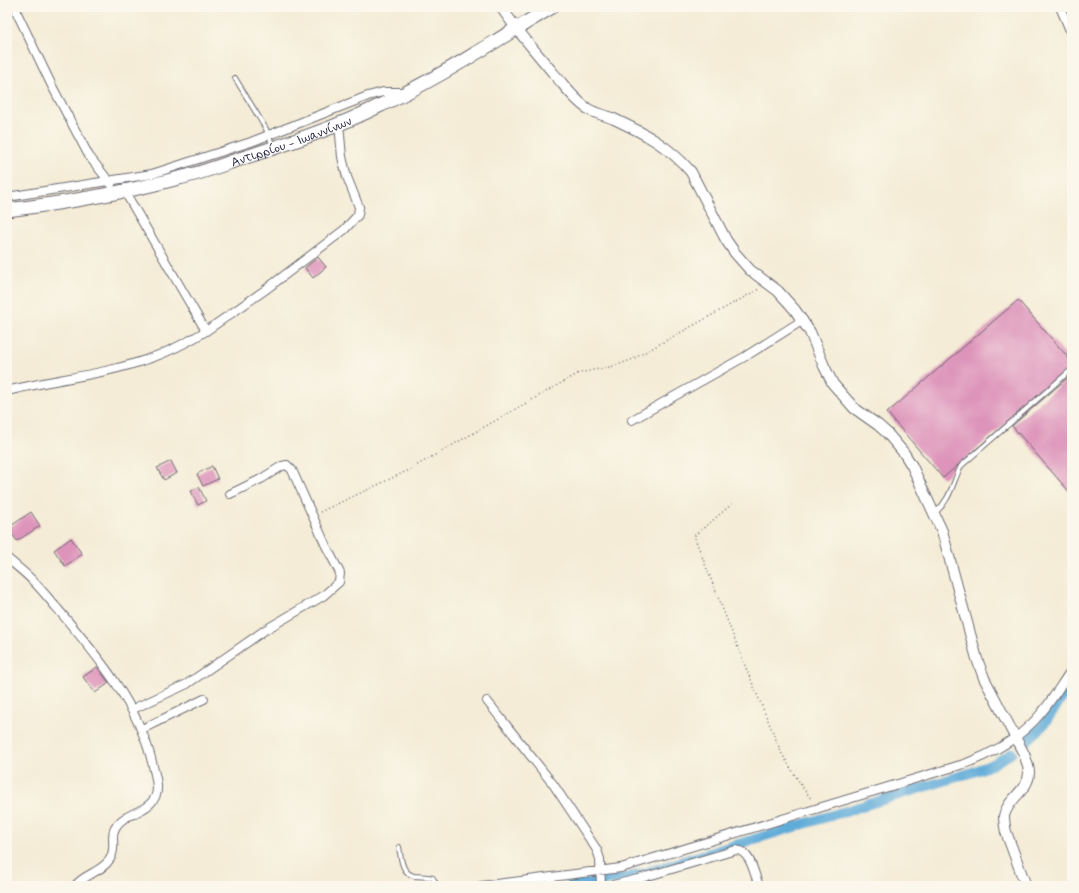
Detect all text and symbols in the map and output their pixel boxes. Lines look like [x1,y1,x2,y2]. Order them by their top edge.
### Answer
street label: Αντιρρίου - Ιωαννίνων [229,113,355,171]

